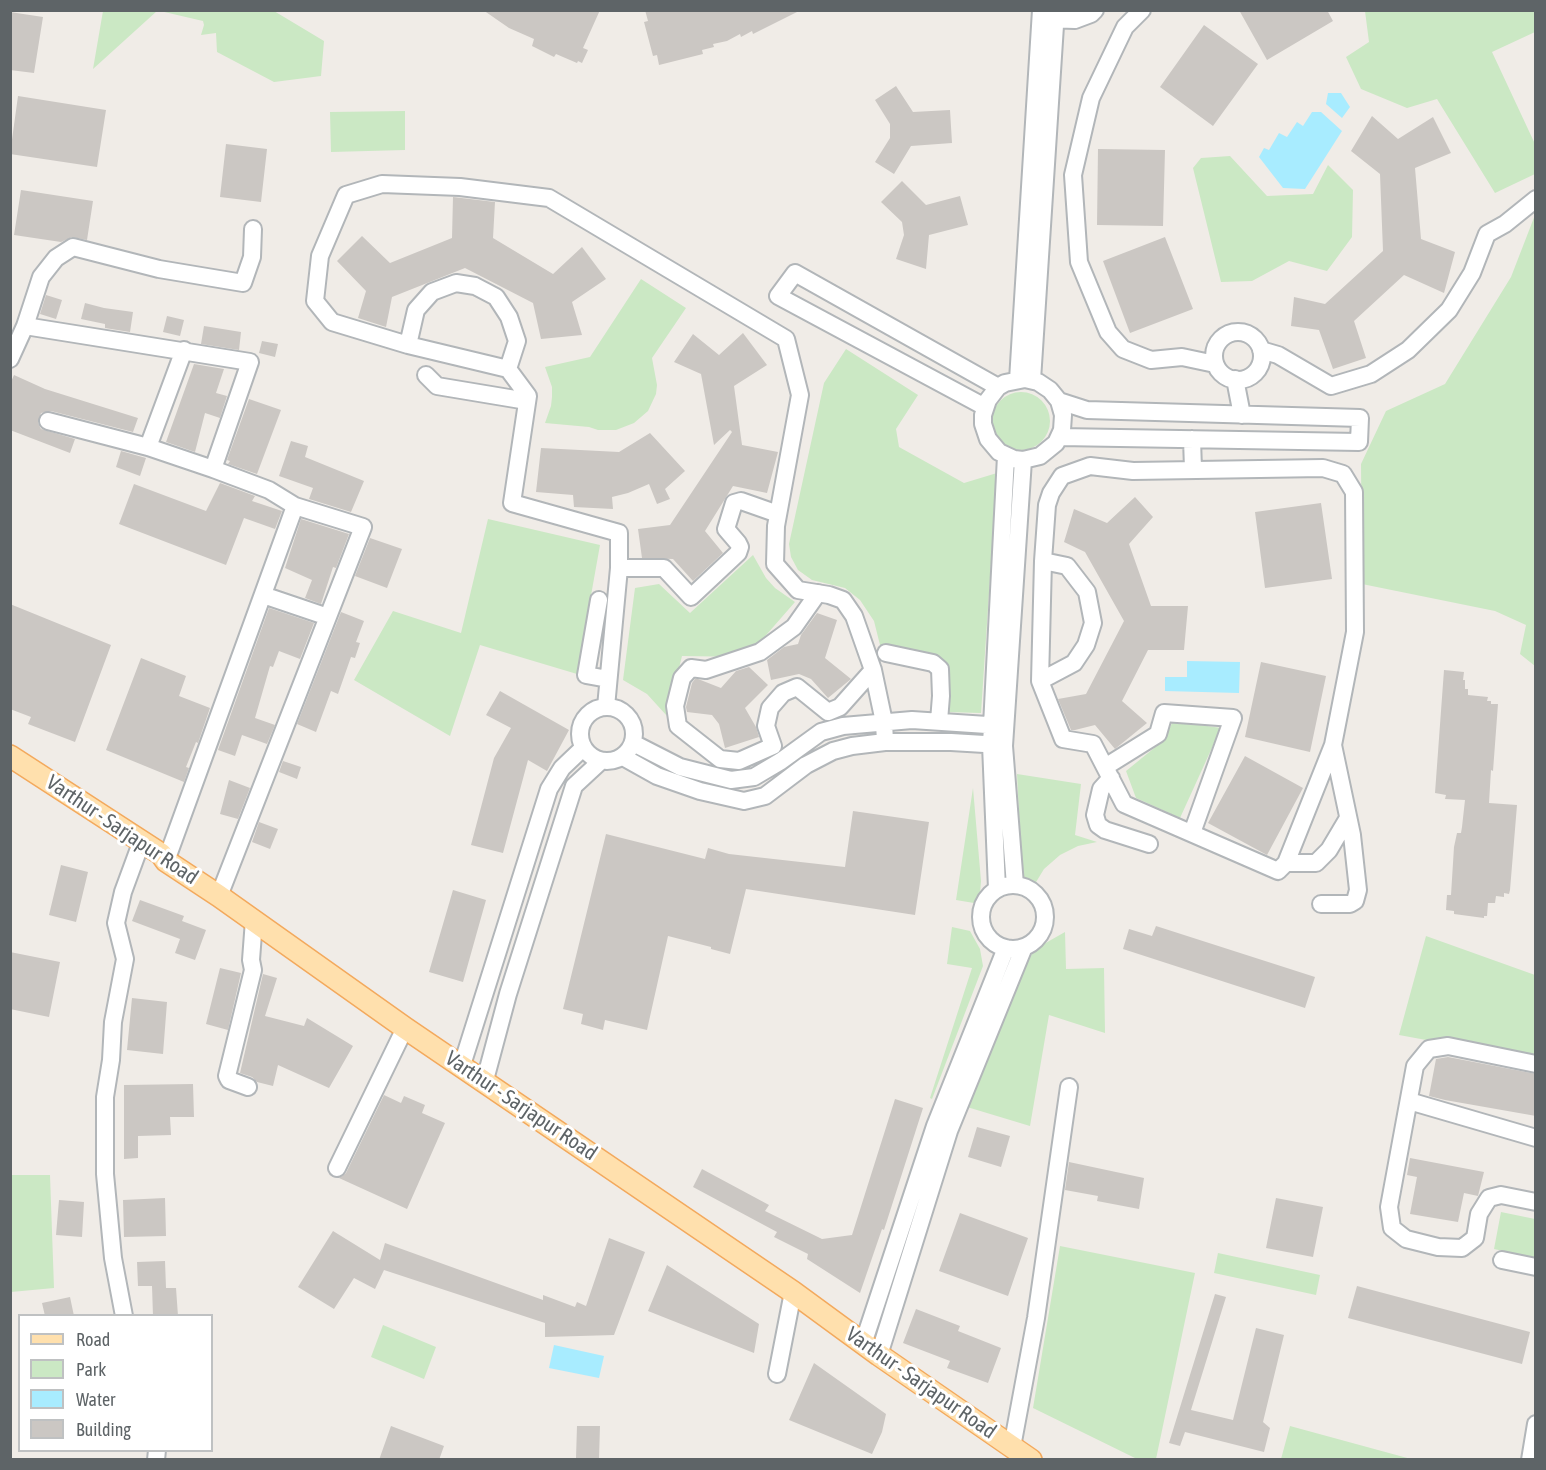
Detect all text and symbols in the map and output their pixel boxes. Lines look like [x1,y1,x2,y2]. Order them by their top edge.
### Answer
street label: Varthur - Sarjapur Road [41,770,203,890]
street label: Varthur - Sarjapur Road [440,1046,602,1166]
legend [18,1314,213,1452]
street label: Varthur - Sarjapur Road [841,1322,1001,1444]
text: Road [76,1329,110,1350]
text: Park [76,1359,106,1380]
text: Water [76,1389,115,1410]
text: Building [76,1419,131,1440]

